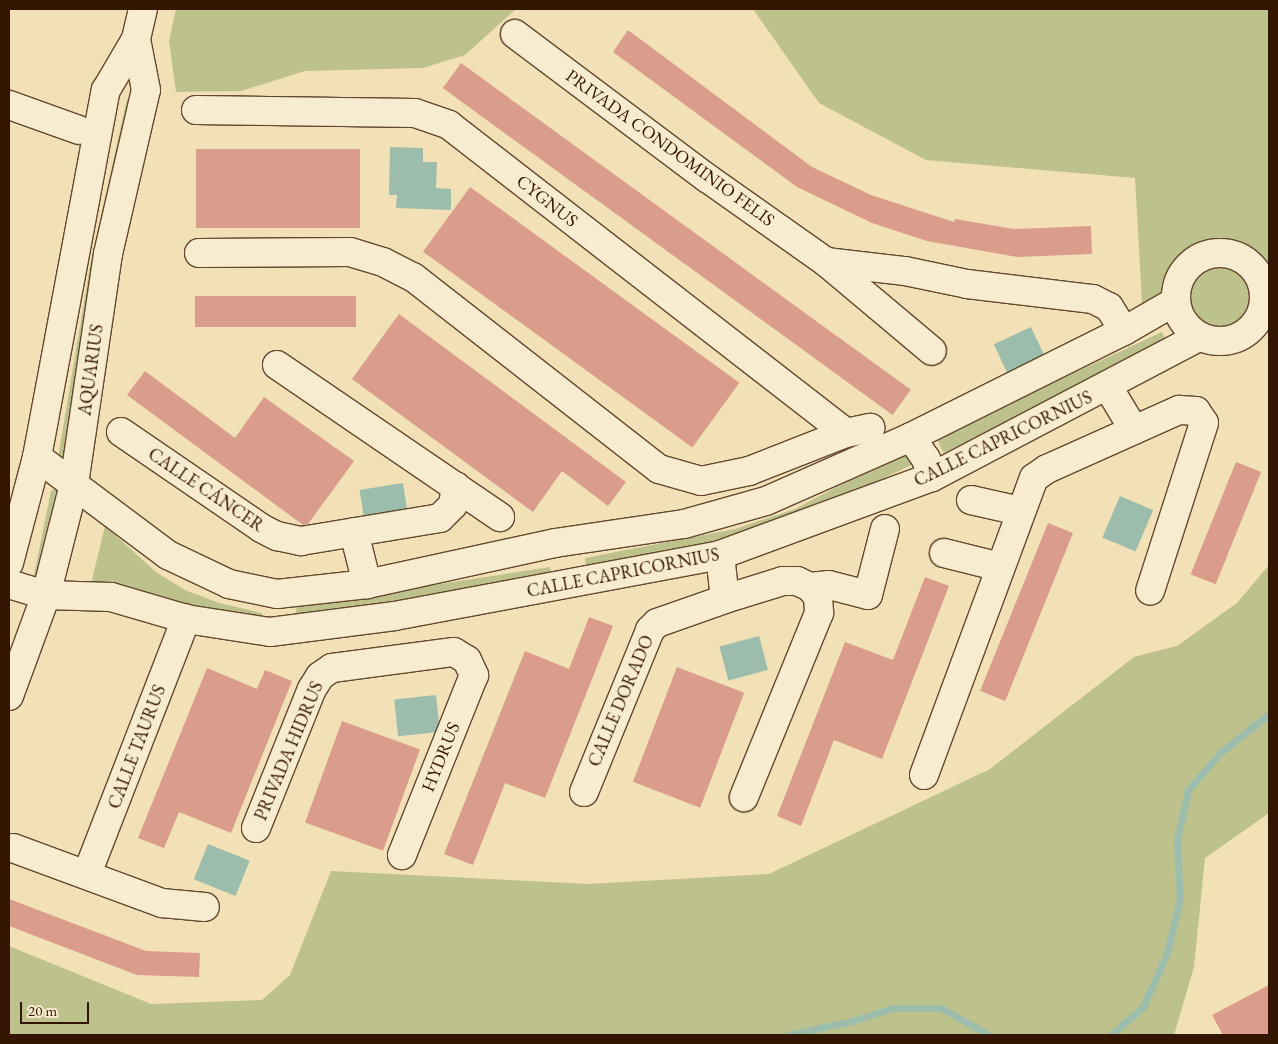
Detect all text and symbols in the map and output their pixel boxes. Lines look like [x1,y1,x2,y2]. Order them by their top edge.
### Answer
street label: PRIVADA CONDOMINIO FELIS [561,65,779,231]
street label: CYGNUS [512,170,582,232]
street label: AQUARIUS [74,323,108,417]
street label: CALLE CAPRICORNIUS [910,386,1096,492]
street label: CALLE CÁNCER [144,443,268,537]
street label: CALLE CAPRICORNIUS [525,544,721,602]
street label: CALLE DORADO [584,632,658,770]
street label: PRIVADA HIDRUS [250,678,328,824]
street label: CALLE TAURUS [103,682,171,812]
street label: HYDRUS [417,719,465,795]
scale bar [22,992,91,1024]
text: 20 m [28,1001,57,1020]

